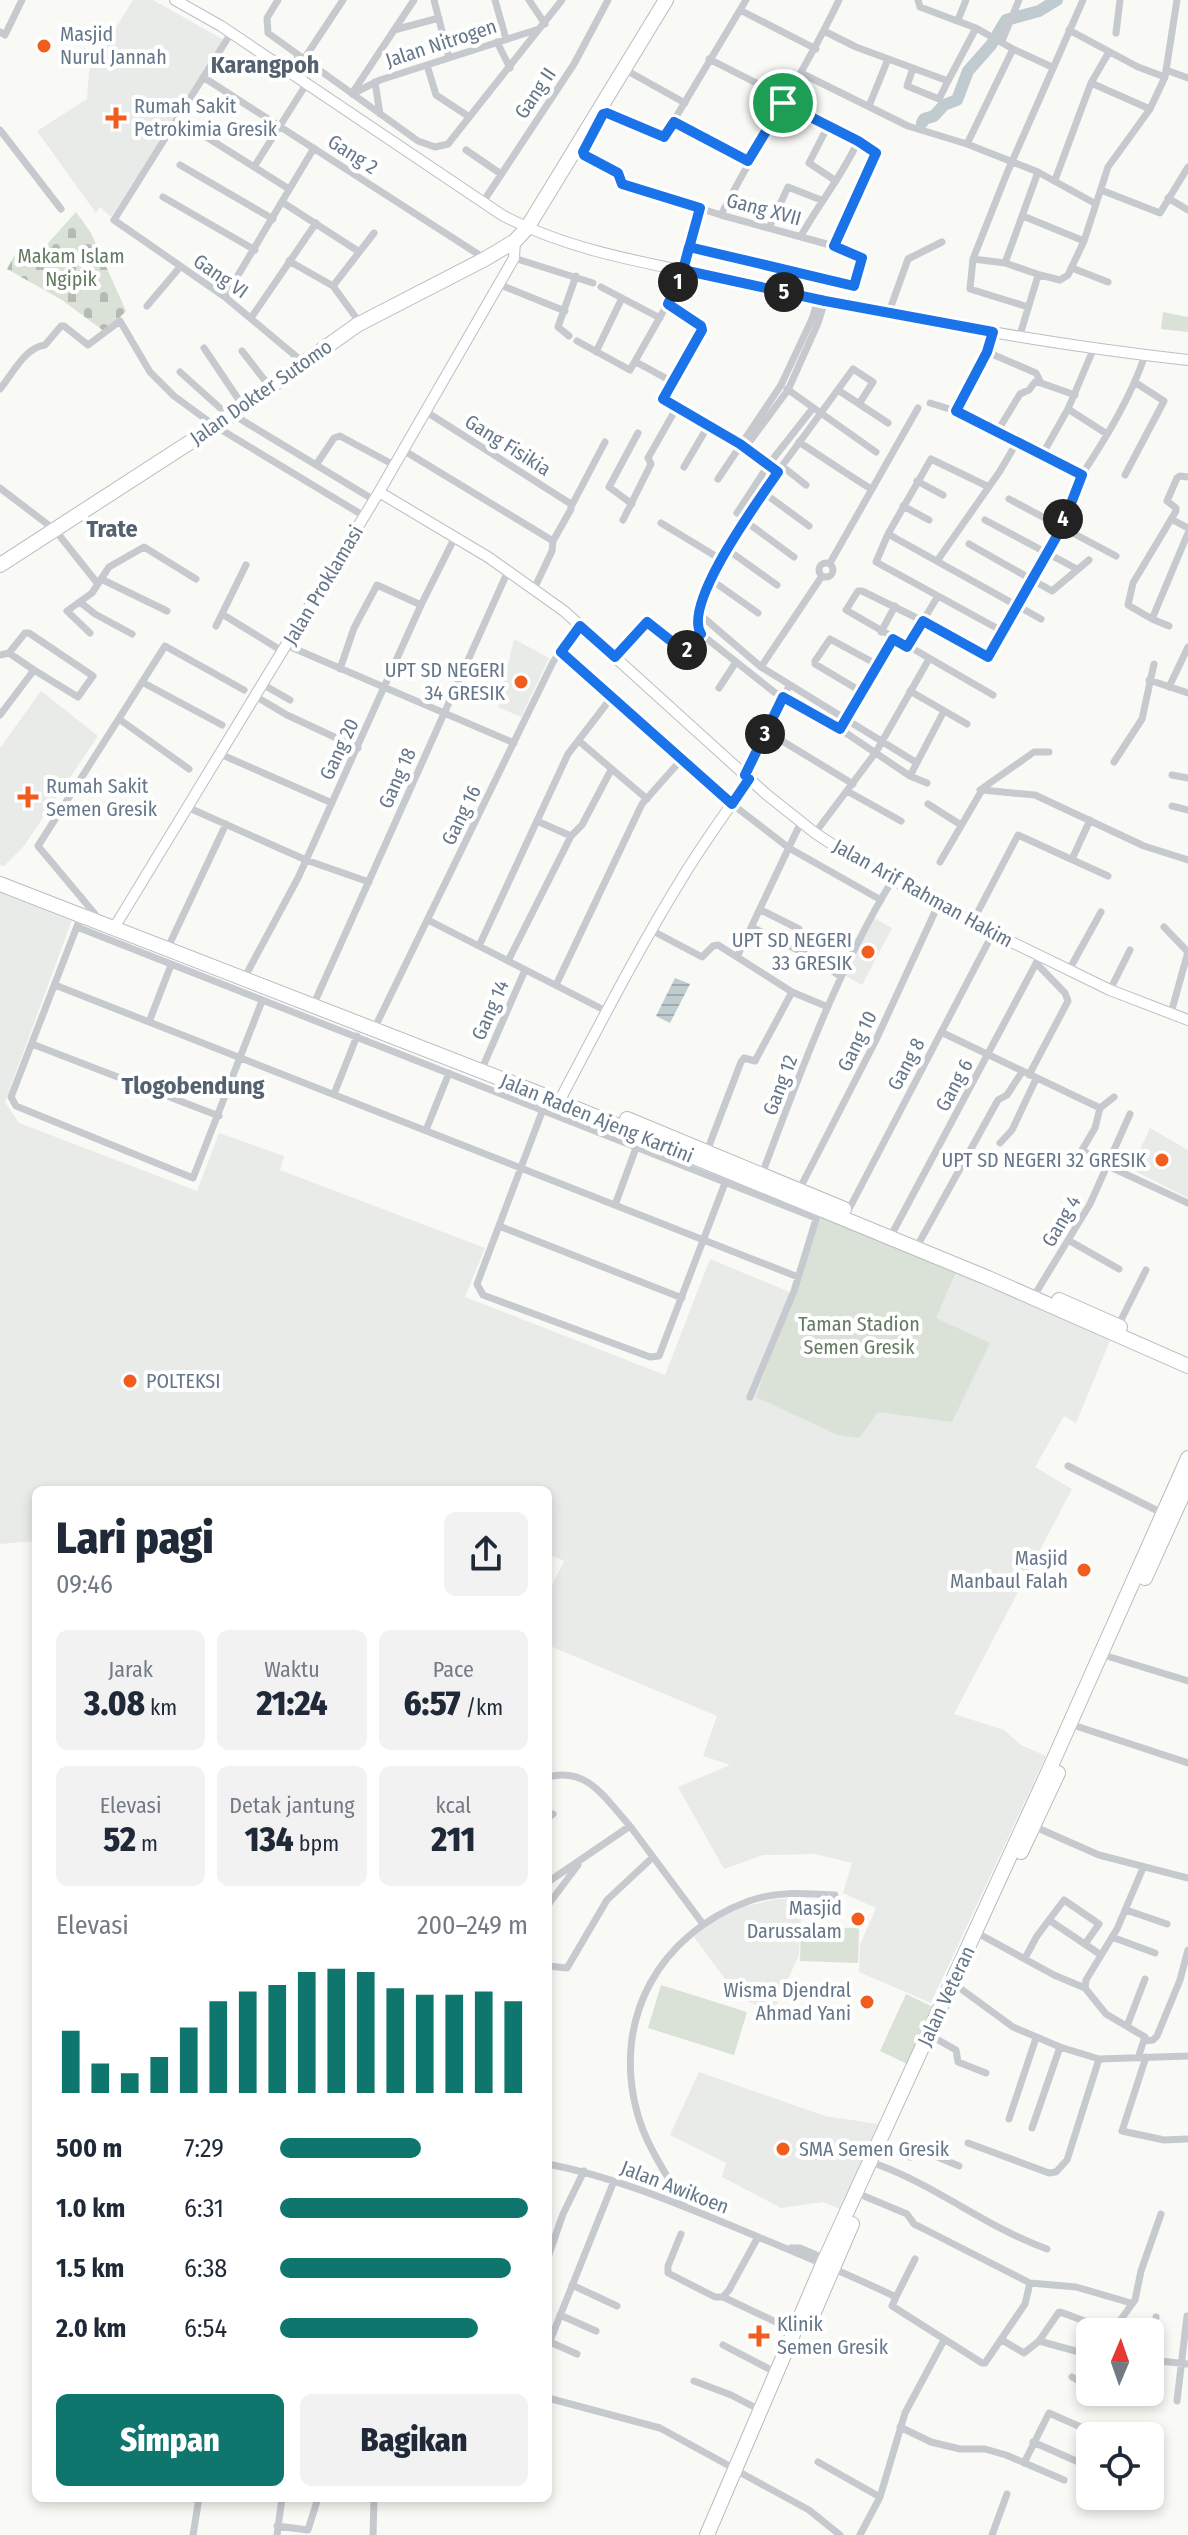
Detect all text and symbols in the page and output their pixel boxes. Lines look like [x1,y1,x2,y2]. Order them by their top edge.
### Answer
street label: Jalan Nitrogen [382,14,500,72]
place label: Masjid Nurul Jannah [60,22,167,69]
marker: Masjid Nurul Jannah [35,37,53,55]
district label: Karangpoh [211,51,319,79]
street label: Gang II [509,63,561,123]
pin [749,69,817,137]
icon: arrive [761,81,805,125]
place label: Rumah Sakit Petrokimia Gresik [134,94,278,141]
marker: Rumah Sakit Petrokimia Gresik [105,107,127,129]
street label: Gang 2 [324,129,383,179]
street label: Gang XVII [724,188,804,230]
park label: Makam Islam Ngipik [17,244,125,291]
street label: Gang VI [189,249,253,303]
pin: 1 [658,262,698,302]
text: 1 [673,268,683,295]
pin: 5 [764,272,804,312]
text: 5 [779,278,789,305]
street label: Jalan Dokter Sutomo [185,334,337,450]
street label: Gang Fisikia [461,409,555,481]
pin: 4 [1043,499,1083,539]
text: 4 [1057,505,1069,532]
district label: Trate [86,515,138,543]
street label: Jalan Proklamasi [278,521,368,649]
pin: 2 [667,630,707,670]
text: 2 [682,636,692,663]
place label: UPT SD NEGERI 34 GRESIK [385,658,505,705]
marker: UPT SD NEGERI 34 GRESIK [512,673,530,691]
street label: Gang 20 [314,714,364,784]
pin: 3 [745,714,785,754]
text: 3 [760,720,770,747]
street label: Gang 18 [373,744,421,812]
place label: Rumah Sakit Semen Gresik [46,774,158,821]
street label: Gang 16 [436,781,486,849]
marker: Rumah Sakit Semen Gresik [17,786,39,808]
street label: Jalan Arif Rahman Hakim [829,834,1017,952]
place label: UPT SD NEGERI 33 GRESIK [732,928,852,975]
marker: UPT SD NEGERI 33 GRESIK [859,943,877,961]
street label: Gang 14 [466,976,514,1044]
street label: Gang 10 [832,1007,882,1075]
street label: Gang 8 [882,1034,930,1094]
street label: Gang 12 [758,1051,802,1118]
street label: Gang 6 [930,1055,978,1115]
street label: Jalan Raden Ajeng Kartini [497,1068,697,1168]
district label: Tlogobendung [122,1072,264,1100]
place label: UPT SD NEGERI 32 GRESIK [941,1148,1146,1172]
marker: UPT SD NEGERI 32 GRESIK [1153,1151,1171,1169]
street label: Gang 4 [1036,1191,1086,1251]
park label: Taman Stadion Semen Gresik [798,1312,920,1359]
place label: POLTEKSI [146,1369,220,1393]
marker: POLTEKSI [121,1372,139,1390]
text: Lari pagi [56,1512,214,1565]
button: share [444,1512,528,1596]
place label: Masjid Manbaul Falah [950,1546,1068,1593]
marker: Masjid Manbaul Falah [1075,1561,1093,1579]
text: 09:46 [56,1569,113,1600]
text: Jarak [108,1656,153,1683]
text: Waktu [264,1656,320,1683]
text: Pace [433,1656,474,1683]
text: 3.08 [84,1683,145,1724]
text: 21:24 [256,1683,328,1724]
text: 6:57 [403,1683,461,1724]
text: km [145,1694,177,1721]
text: /km [461,1694,503,1721]
text: Elevasi [100,1792,162,1819]
text: Detak jantung [229,1792,355,1819]
text: kcal [436,1792,471,1819]
text: 52 [103,1819,136,1860]
text: 134 [245,1819,294,1860]
text: 211 [431,1819,475,1860]
text: m [136,1830,158,1857]
text: bpm [294,1830,339,1857]
place label: Masjid Darussalam [747,1896,842,1943]
text: Elevasi [56,1910,129,1941]
text: 200–249 m [417,1910,528,1941]
marker: Masjid Darussalam [849,1910,867,1928]
street label: Jalan Veteran [912,1942,980,2050]
place label: Wisma Djendral Ahmad Yani [724,1978,851,2025]
marker: Wisma Djendral Ahmad Yani [858,1993,876,2011]
text: 500 m [56,2133,122,2164]
text: 7:29 [184,2133,224,2164]
place label: SMA Semen Gresik [799,2137,950,2161]
marker: SMA Semen Gresik [774,2140,792,2158]
street label: Jalan Awikoen [617,2155,733,2219]
text: 1.0 km [56,2193,125,2224]
text: 6:31 [184,2193,224,2224]
text: 1.5 km [56,2253,124,2284]
text: 6:38 [184,2253,227,2284]
place label: Klinik Semen Gresik [777,2312,889,2359]
text: 2.0 km [56,2313,126,2344]
text: 6:54 [184,2313,227,2344]
north arrow [1076,2318,1164,2406]
map controls [1076,2318,1164,2510]
marker: Klinik Semen Gresik [748,2325,770,2347]
button: Simpan [56,2394,284,2486]
button: Bagikan [300,2394,528,2486]
button: locate [1076,2422,1164,2510]

